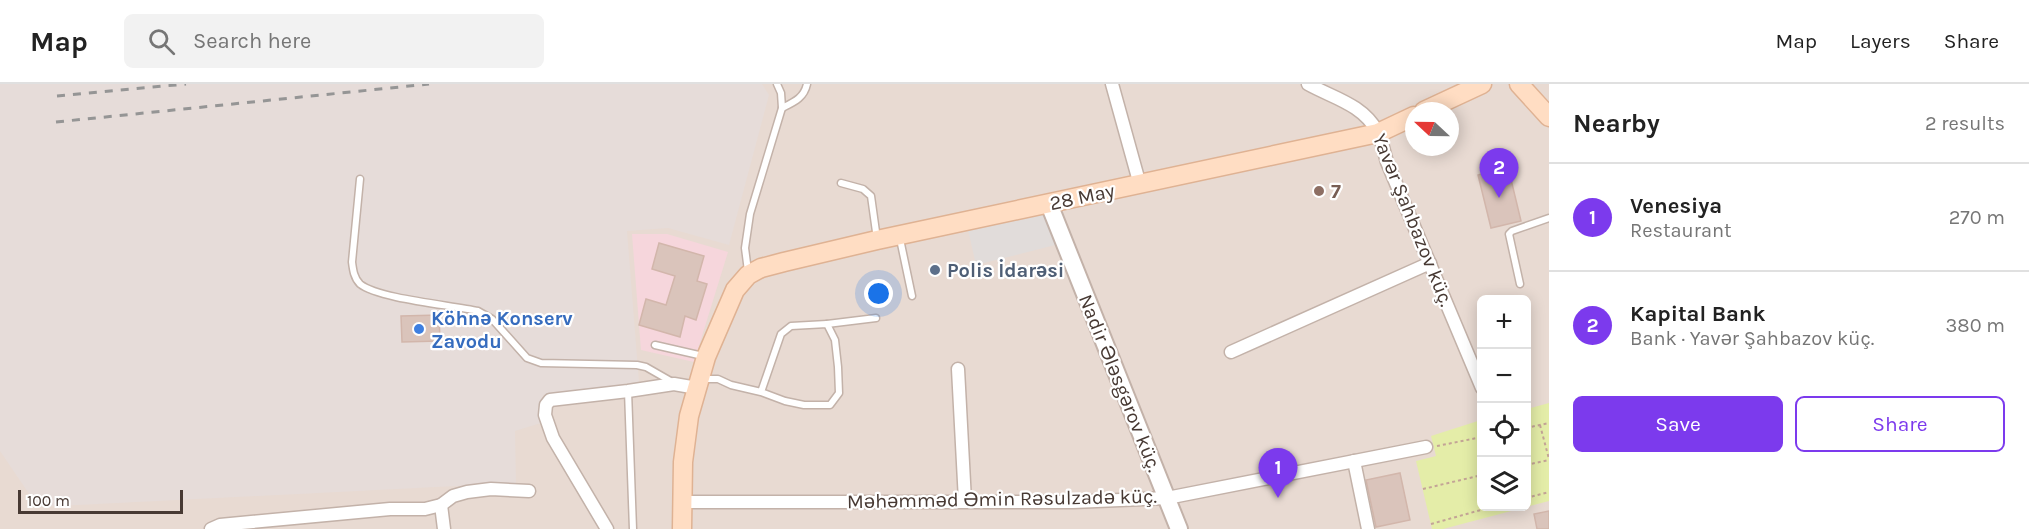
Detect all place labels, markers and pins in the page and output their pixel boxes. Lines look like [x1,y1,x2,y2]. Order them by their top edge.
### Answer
pin: 2 [1480,148,1518,198]
place label: 7 [1331,180,1341,203]
marker: 7 [1312,184,1326,198]
place label: Polis İdarəsi [947,259,1064,282]
marker: Polis İdarəsi [928,263,942,277]
place label: Köhnə Konserv Zavodu [431,307,573,353]
marker: Köhnə Konserv Zavodu [412,322,426,336]
pin: 1 [1258,448,1298,498]

